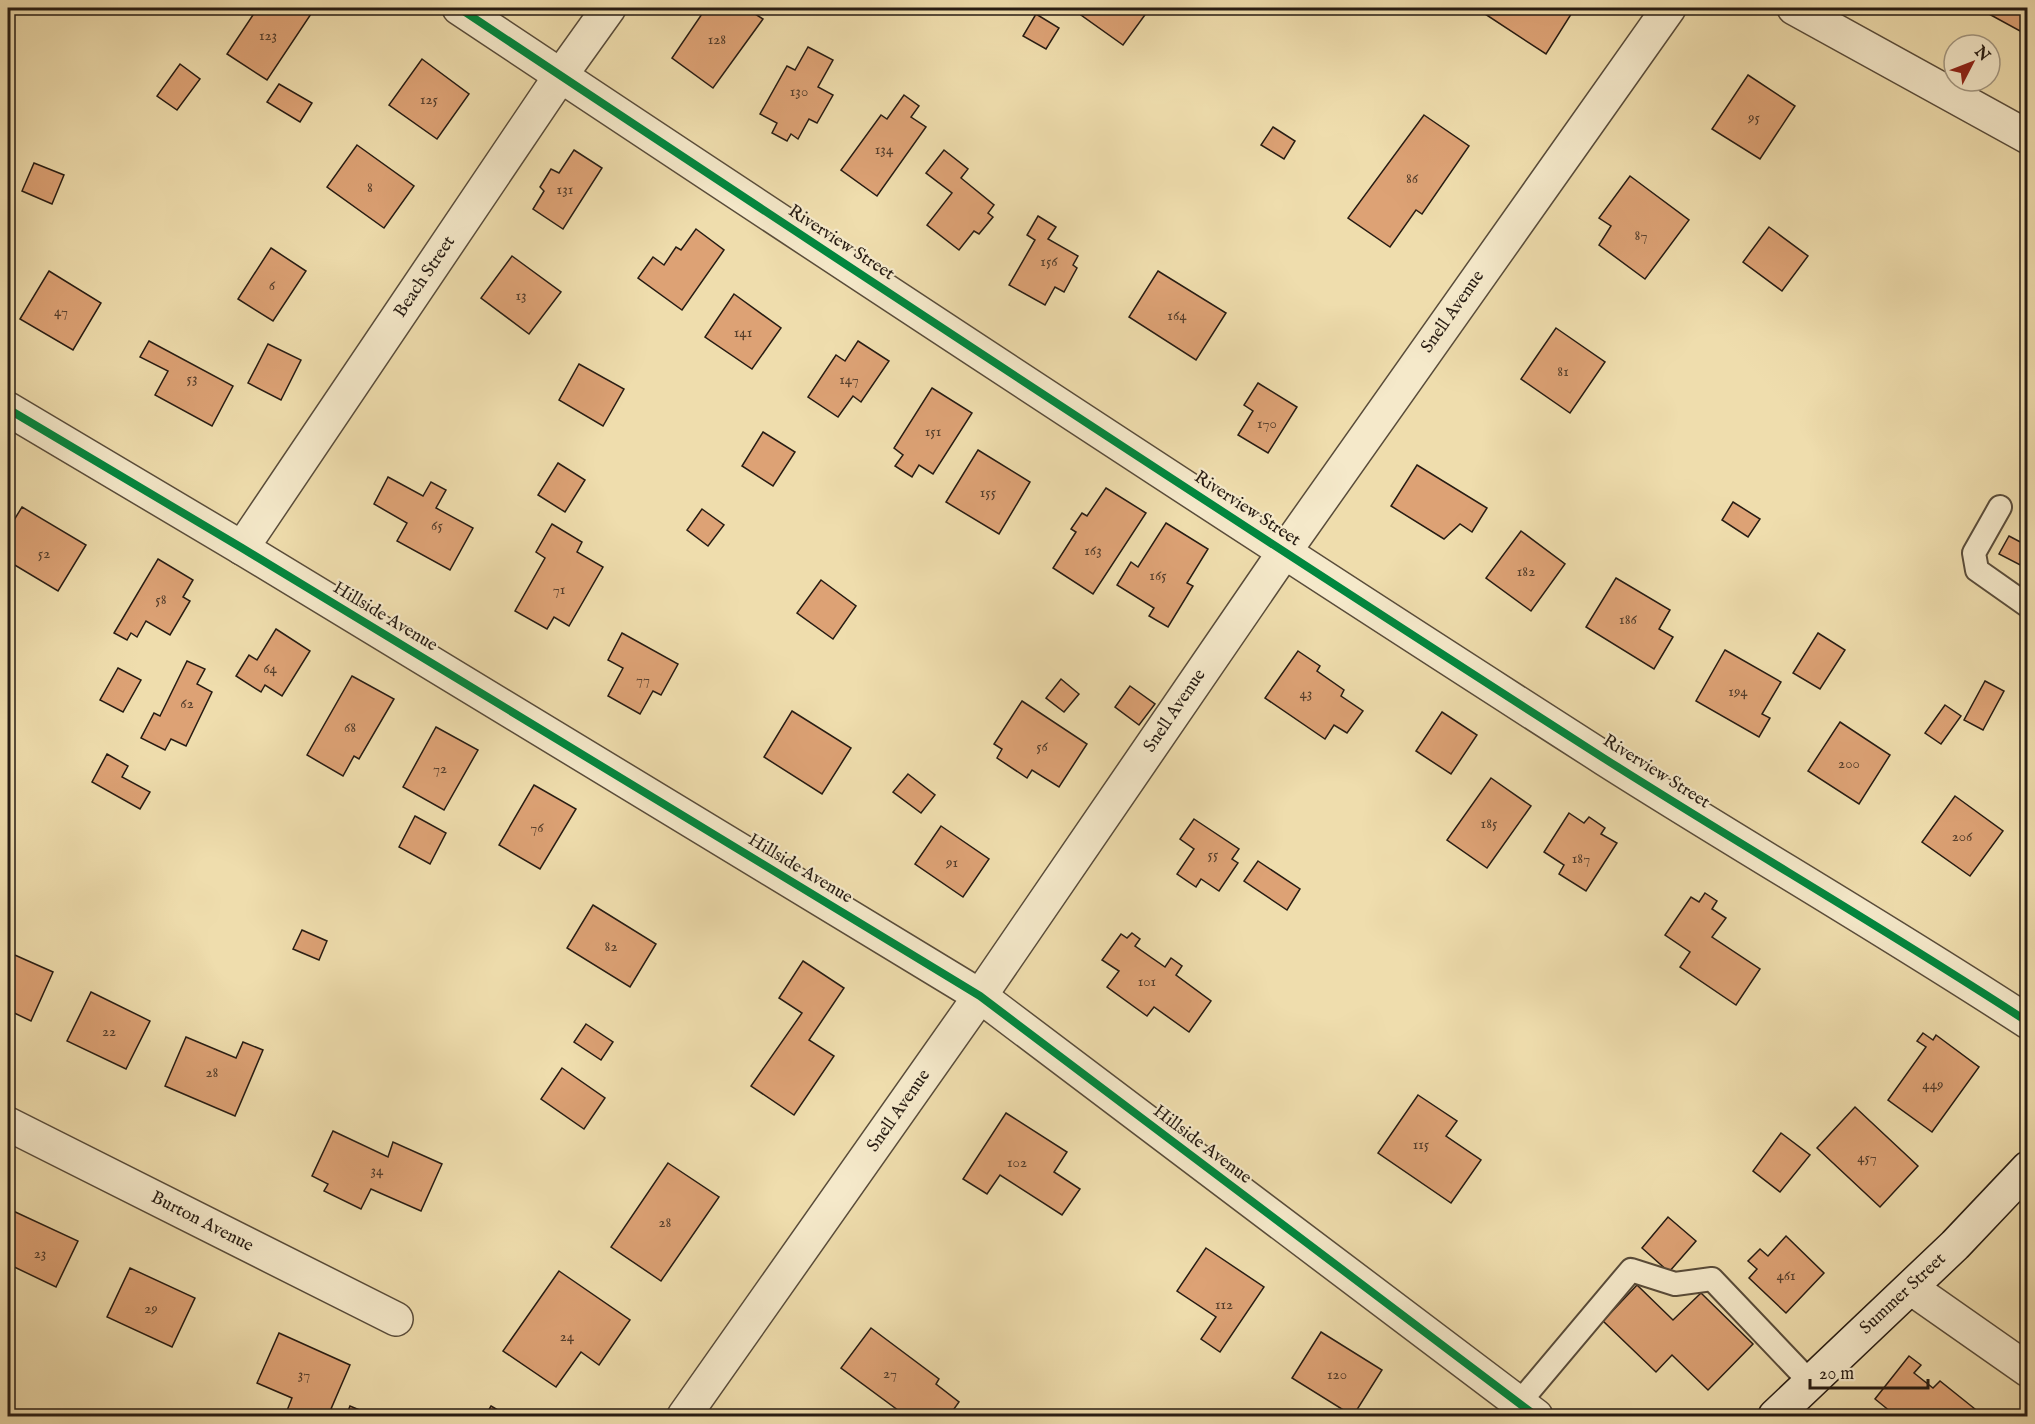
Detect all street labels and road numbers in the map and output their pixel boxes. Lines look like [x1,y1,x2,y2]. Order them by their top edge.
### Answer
street label: Riverview Street [783,200,899,286]
street label: Beach Street [389,232,461,322]
street label: Snell Avenue [1416,266,1490,358]
street label: Riverview Street [1189,466,1305,552]
street label: Hillside Avenue [329,577,441,657]
street label: Snell Avenue [1139,665,1211,757]
street label: Riverview Street [1598,730,1714,814]
street label: Hillside Avenue [744,829,856,909]
street label: Snell Avenue [862,1065,936,1157]
street label: Hillside Avenue [1148,1100,1256,1190]
street label: Burton Avenue [147,1186,257,1258]
street label: Summer Street [1855,1248,1951,1340]

